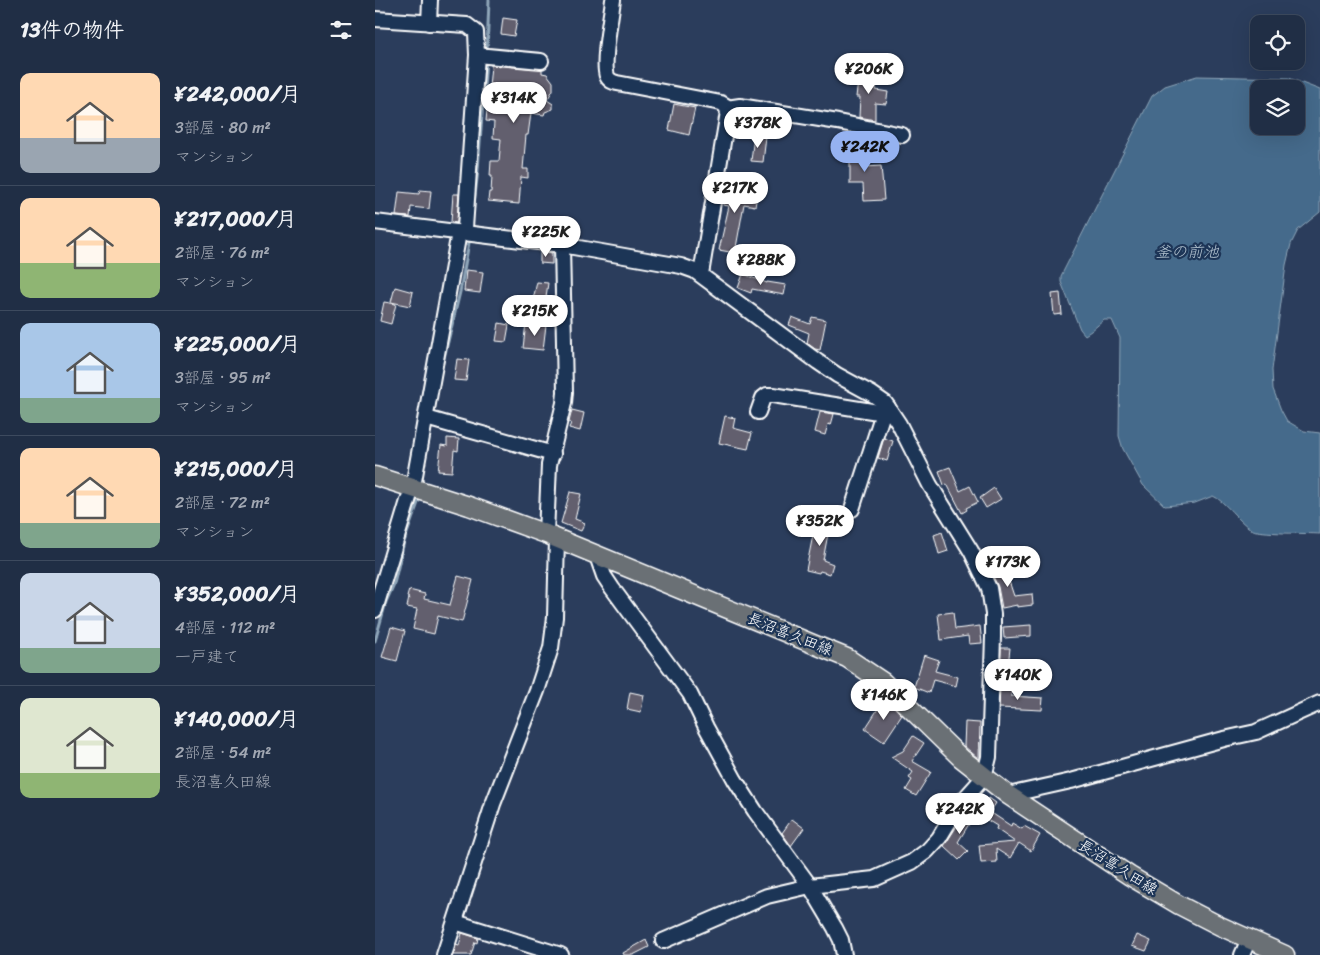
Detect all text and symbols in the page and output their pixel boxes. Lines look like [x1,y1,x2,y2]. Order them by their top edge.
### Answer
text: 13件の物件 [20,11,125,49]
map controls [1250,15,1305,135]
button: locate [1250,15,1305,70]
icon: filters [327,16,355,44]
pin: ¥206K [834,52,904,95]
text: ¥206K [845,54,893,83]
text: ¥242,000/月 [175,75,301,113]
button: layers [1250,80,1305,135]
pin: ¥314K [479,82,549,124]
text: ¥314K [492,83,536,112]
icon: home [60,93,120,153]
pin: ¥378K [723,106,793,149]
text: ¥378K [735,108,781,137]
text: 3部屋 · 80 m² [175,113,271,142]
pin: ¥242K [830,130,900,173]
text: ¥242K [841,132,889,161]
text: マンション [175,142,254,171]
pin: ¥217K [700,172,770,214]
text: ¥217K [713,173,757,202]
text: ¥217,000/月 [175,200,297,238]
pin: ¥225K [511,216,581,258]
text: ¥225K [523,217,569,246]
icon: home [60,218,120,278]
water label: 釜の前池 [1155,237,1220,266]
text: 2部屋 · 76 m² [175,238,270,267]
pin: ¥288K [726,244,796,286]
text: ¥288K [737,245,785,274]
text: マンション [175,267,254,296]
pin: ¥215K [500,294,570,337]
text: ¥215K [513,296,557,325]
text: ¥225,000/月 [175,325,301,363]
icon: home [60,343,120,403]
text: 3部屋 · 95 m² [175,363,271,392]
text: マンション [175,392,254,421]
text: ¥215,000/月 [175,450,298,488]
icon: home [60,468,120,528]
text: 2部屋 · 72 m² [175,488,270,517]
pin: ¥352K [785,504,855,547]
text: ¥352K [797,506,843,535]
text: マンション [175,517,254,546]
pin: ¥173K [973,546,1043,588]
text: ¥173K [986,547,1030,576]
text: ¥352,000/月 [175,575,300,613]
icon: home [60,593,120,653]
street label: 長沼喜久田線 [743,605,837,663]
text: 4部屋 · 112 m² [175,613,275,642]
text: 一戸建て [175,642,239,671]
pin: ¥140K [983,658,1053,701]
text: ¥140K [995,660,1041,689]
pin: ¥146K [849,678,919,721]
text: ¥146K [862,680,906,709]
text: ¥140,000/月 [175,700,299,738]
icon: home [60,718,120,778]
text: 2部屋 · 54 m² [175,738,271,767]
text: 長沼喜久田線 [175,767,271,796]
pin: ¥242K [925,792,995,835]
text: ¥242K [936,794,984,823]
street label: 長沼喜久田線 [1073,832,1163,902]

